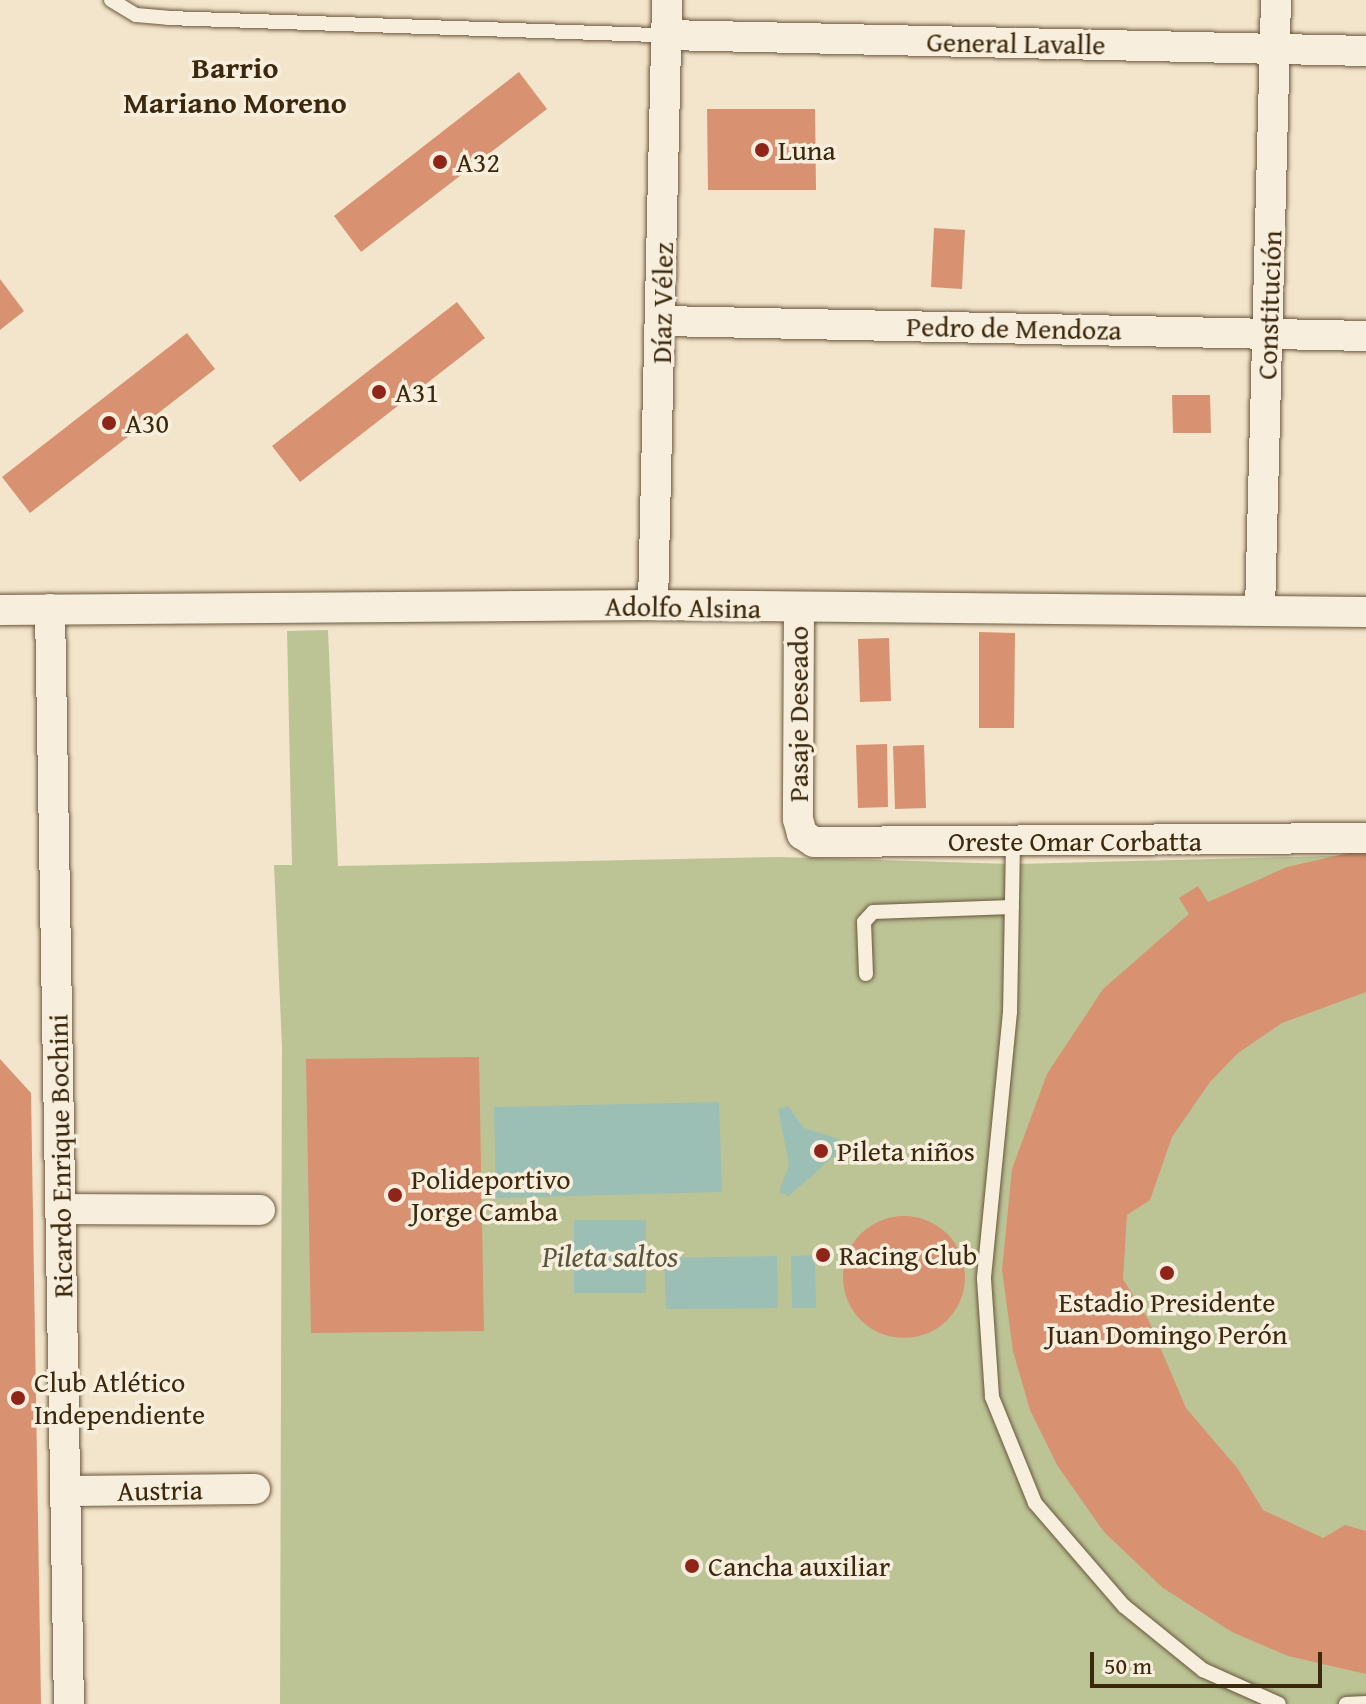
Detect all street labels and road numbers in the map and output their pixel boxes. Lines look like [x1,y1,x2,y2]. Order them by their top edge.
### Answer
street label: General Lavalle [926,25,1106,61]
street label: Constitución [1250,230,1288,380]
street label: Díaz Vélez [644,242,680,364]
street label: Pedro de Mendoza [906,309,1122,347]
street label: Adolfo Alsina [605,589,761,625]
street label: Pasaje Deseado [781,626,815,802]
street label: Oreste Omar Corbatta [948,824,1202,858]
street label: Ricardo Enrique Bochini [41,1014,79,1298]
street label: Austria [117,1472,203,1508]

